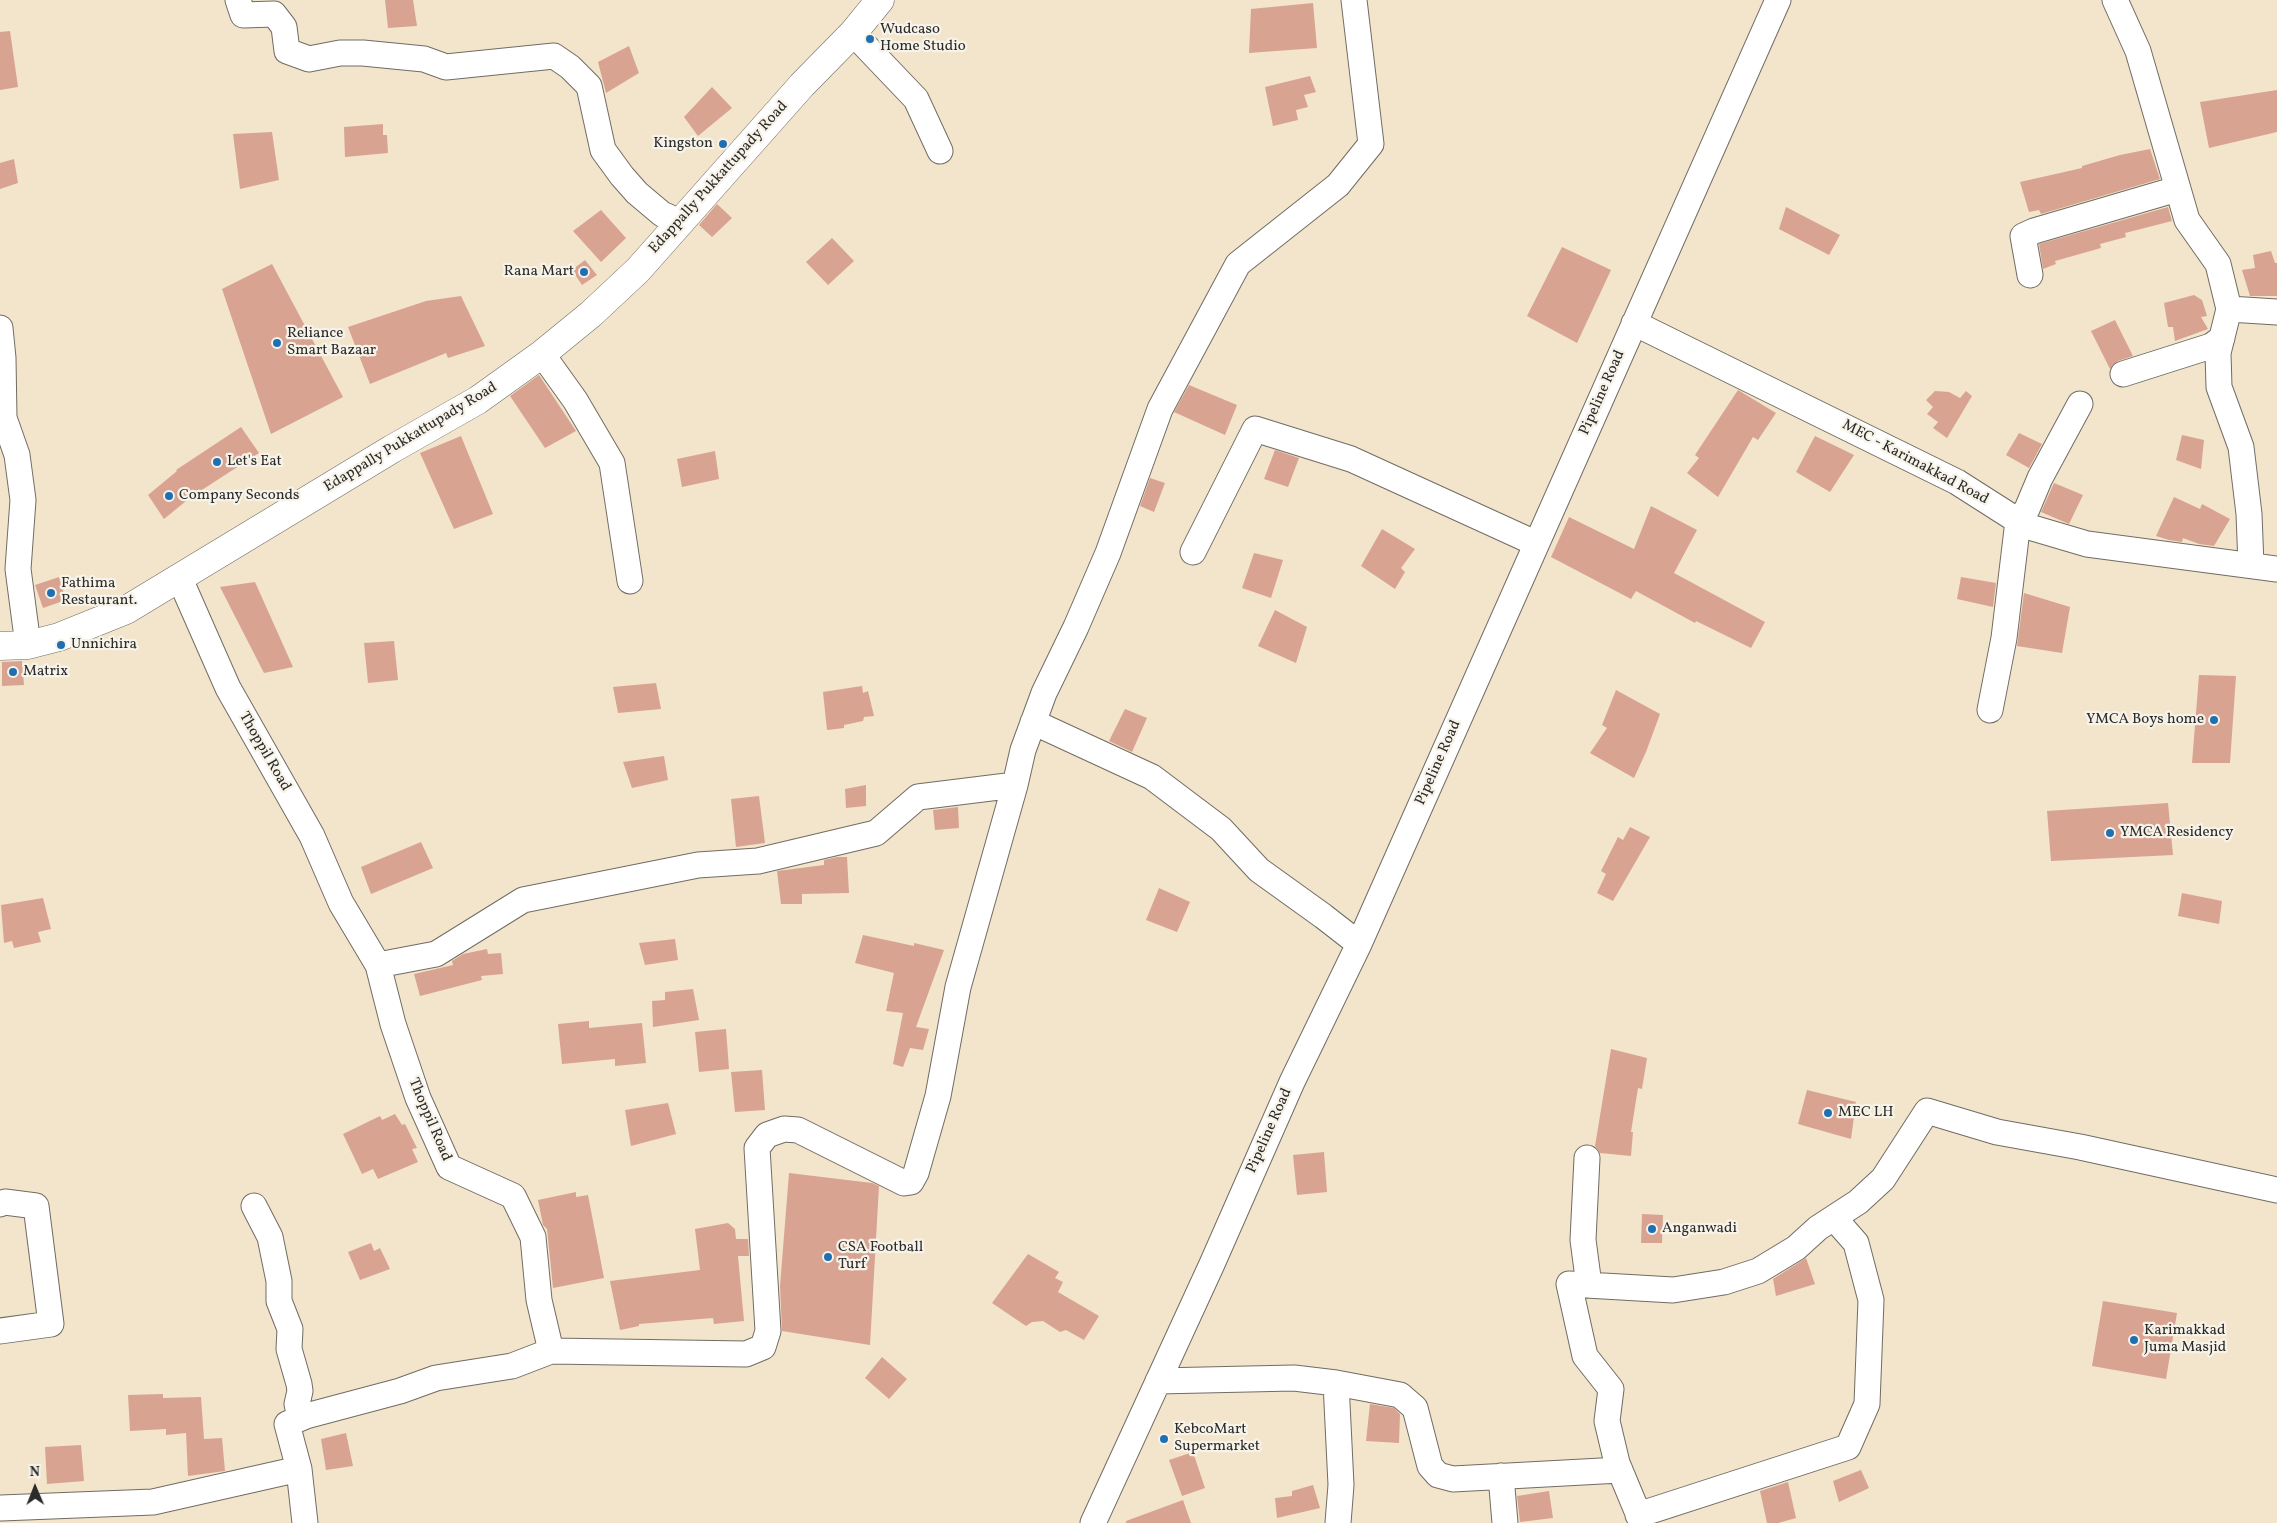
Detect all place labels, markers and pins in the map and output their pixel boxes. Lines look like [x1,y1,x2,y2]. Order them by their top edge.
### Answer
place label: Wudcaso Home Studio [880,21,966,56]
marker: Wudcaso Home Studio [864,33,876,45]
place label: Kingston [653,135,713,153]
marker: Kingston [717,138,729,150]
place label: Rana Mart [504,263,574,281]
marker: Rana Mart [578,266,590,278]
place label: Reliance Smart Bazaar [287,325,376,360]
marker: Reliance Smart Bazaar [271,337,283,349]
place label: Let's Eat [227,453,282,471]
marker: Let's Eat [211,456,223,468]
place label: Company Seconds [179,487,299,505]
marker: Company Seconds [163,490,175,502]
place label: Fathima Restaurant. [61,575,137,610]
marker: Fathima Restaurant. [45,587,57,599]
place label: Unnichira [71,636,137,654]
marker: Unnichira [55,639,67,651]
place label: Matrix [23,663,68,681]
marker: Matrix [7,666,19,678]
place label: YMCA Boys home [2086,711,2204,729]
marker: YMCA Boys home [2208,714,2220,726]
place label: YMCA Residency [2120,824,2233,842]
marker: YMCA Residency [2104,827,2116,839]
place label: MEC LH [1838,1104,1893,1122]
marker: MEC LH [1822,1107,1834,1119]
place label: Anganwadi [1662,1220,1737,1238]
marker: Anganwadi [1646,1223,1658,1235]
place label: CSA Football Turf [838,1239,923,1274]
marker: CSA Football Turf [822,1251,834,1263]
place label: Karimakkad Juma Masjid [2144,1322,2226,1357]
marker: Karimakkad Juma Masjid [2128,1334,2140,1346]
place label: KebcoMart Supermarket [1174,1421,1260,1456]
marker: KebcoMart Supermarket [1158,1433,1170,1445]

